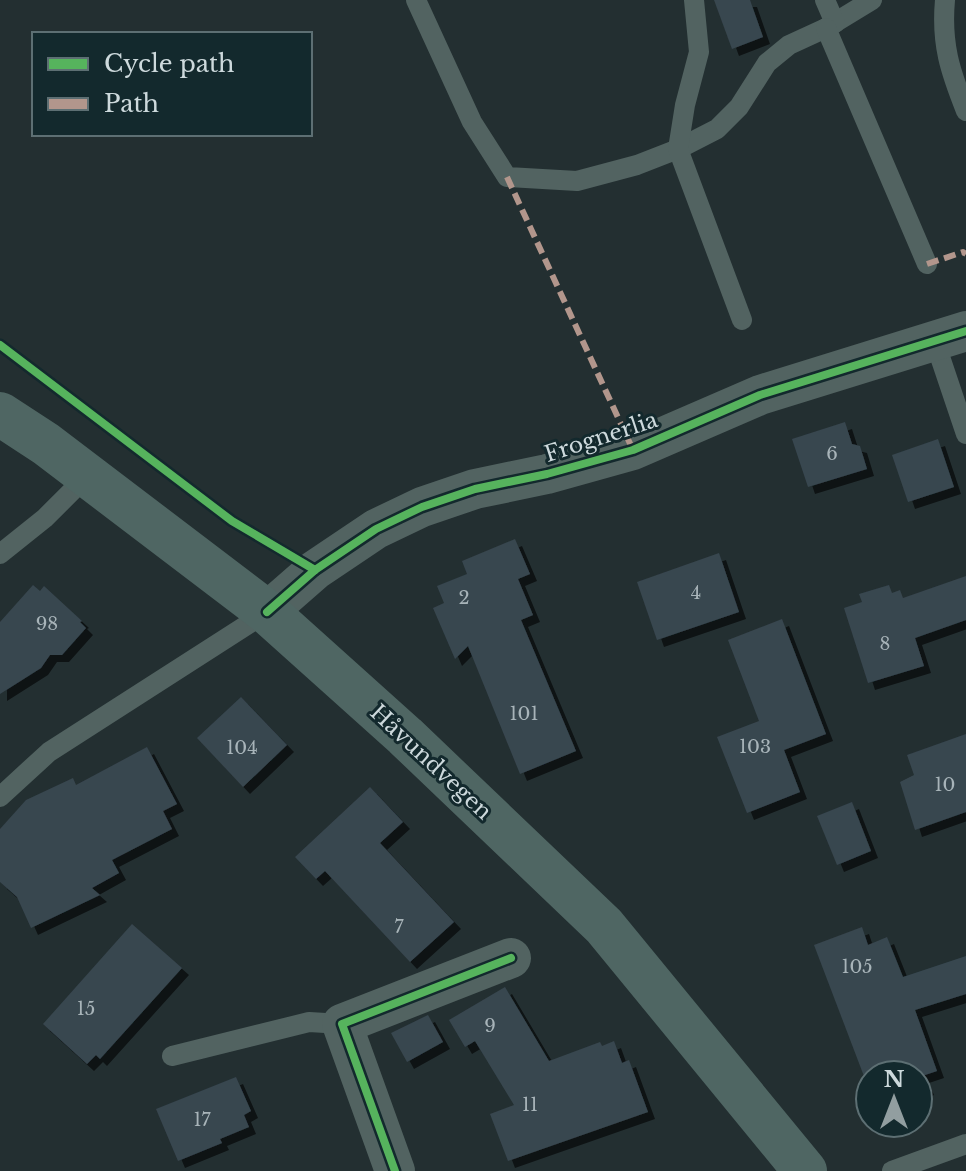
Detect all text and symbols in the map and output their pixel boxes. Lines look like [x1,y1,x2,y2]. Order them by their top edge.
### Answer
legend [32,32,312,136]
text: Cycle path [104,49,235,78]
text: Path [104,89,159,118]
street label: Frognerlia [541,406,662,468]
house number: 6 [826,443,838,465]
house number: 4 [691,582,701,604]
house number: 2 [458,587,470,609]
house number: 98 [36,613,58,635]
house number: 8 [880,633,890,655]
street label: Håvundvegen [365,699,497,825]
house number: 101 [510,703,538,725]
house number: 103 [739,736,771,758]
house number: 104 [226,737,258,759]
house number: 10 [935,774,955,796]
house number: 7 [394,916,404,938]
house number: 105 [841,956,873,978]
house number: 15 [77,998,95,1020]
house number: 9 [484,1015,496,1037]
north arrow [854,1059,934,1139]
text: N [884,1066,905,1093]
house number: 11 [522,1094,538,1116]
house number: 17 [193,1109,211,1131]

